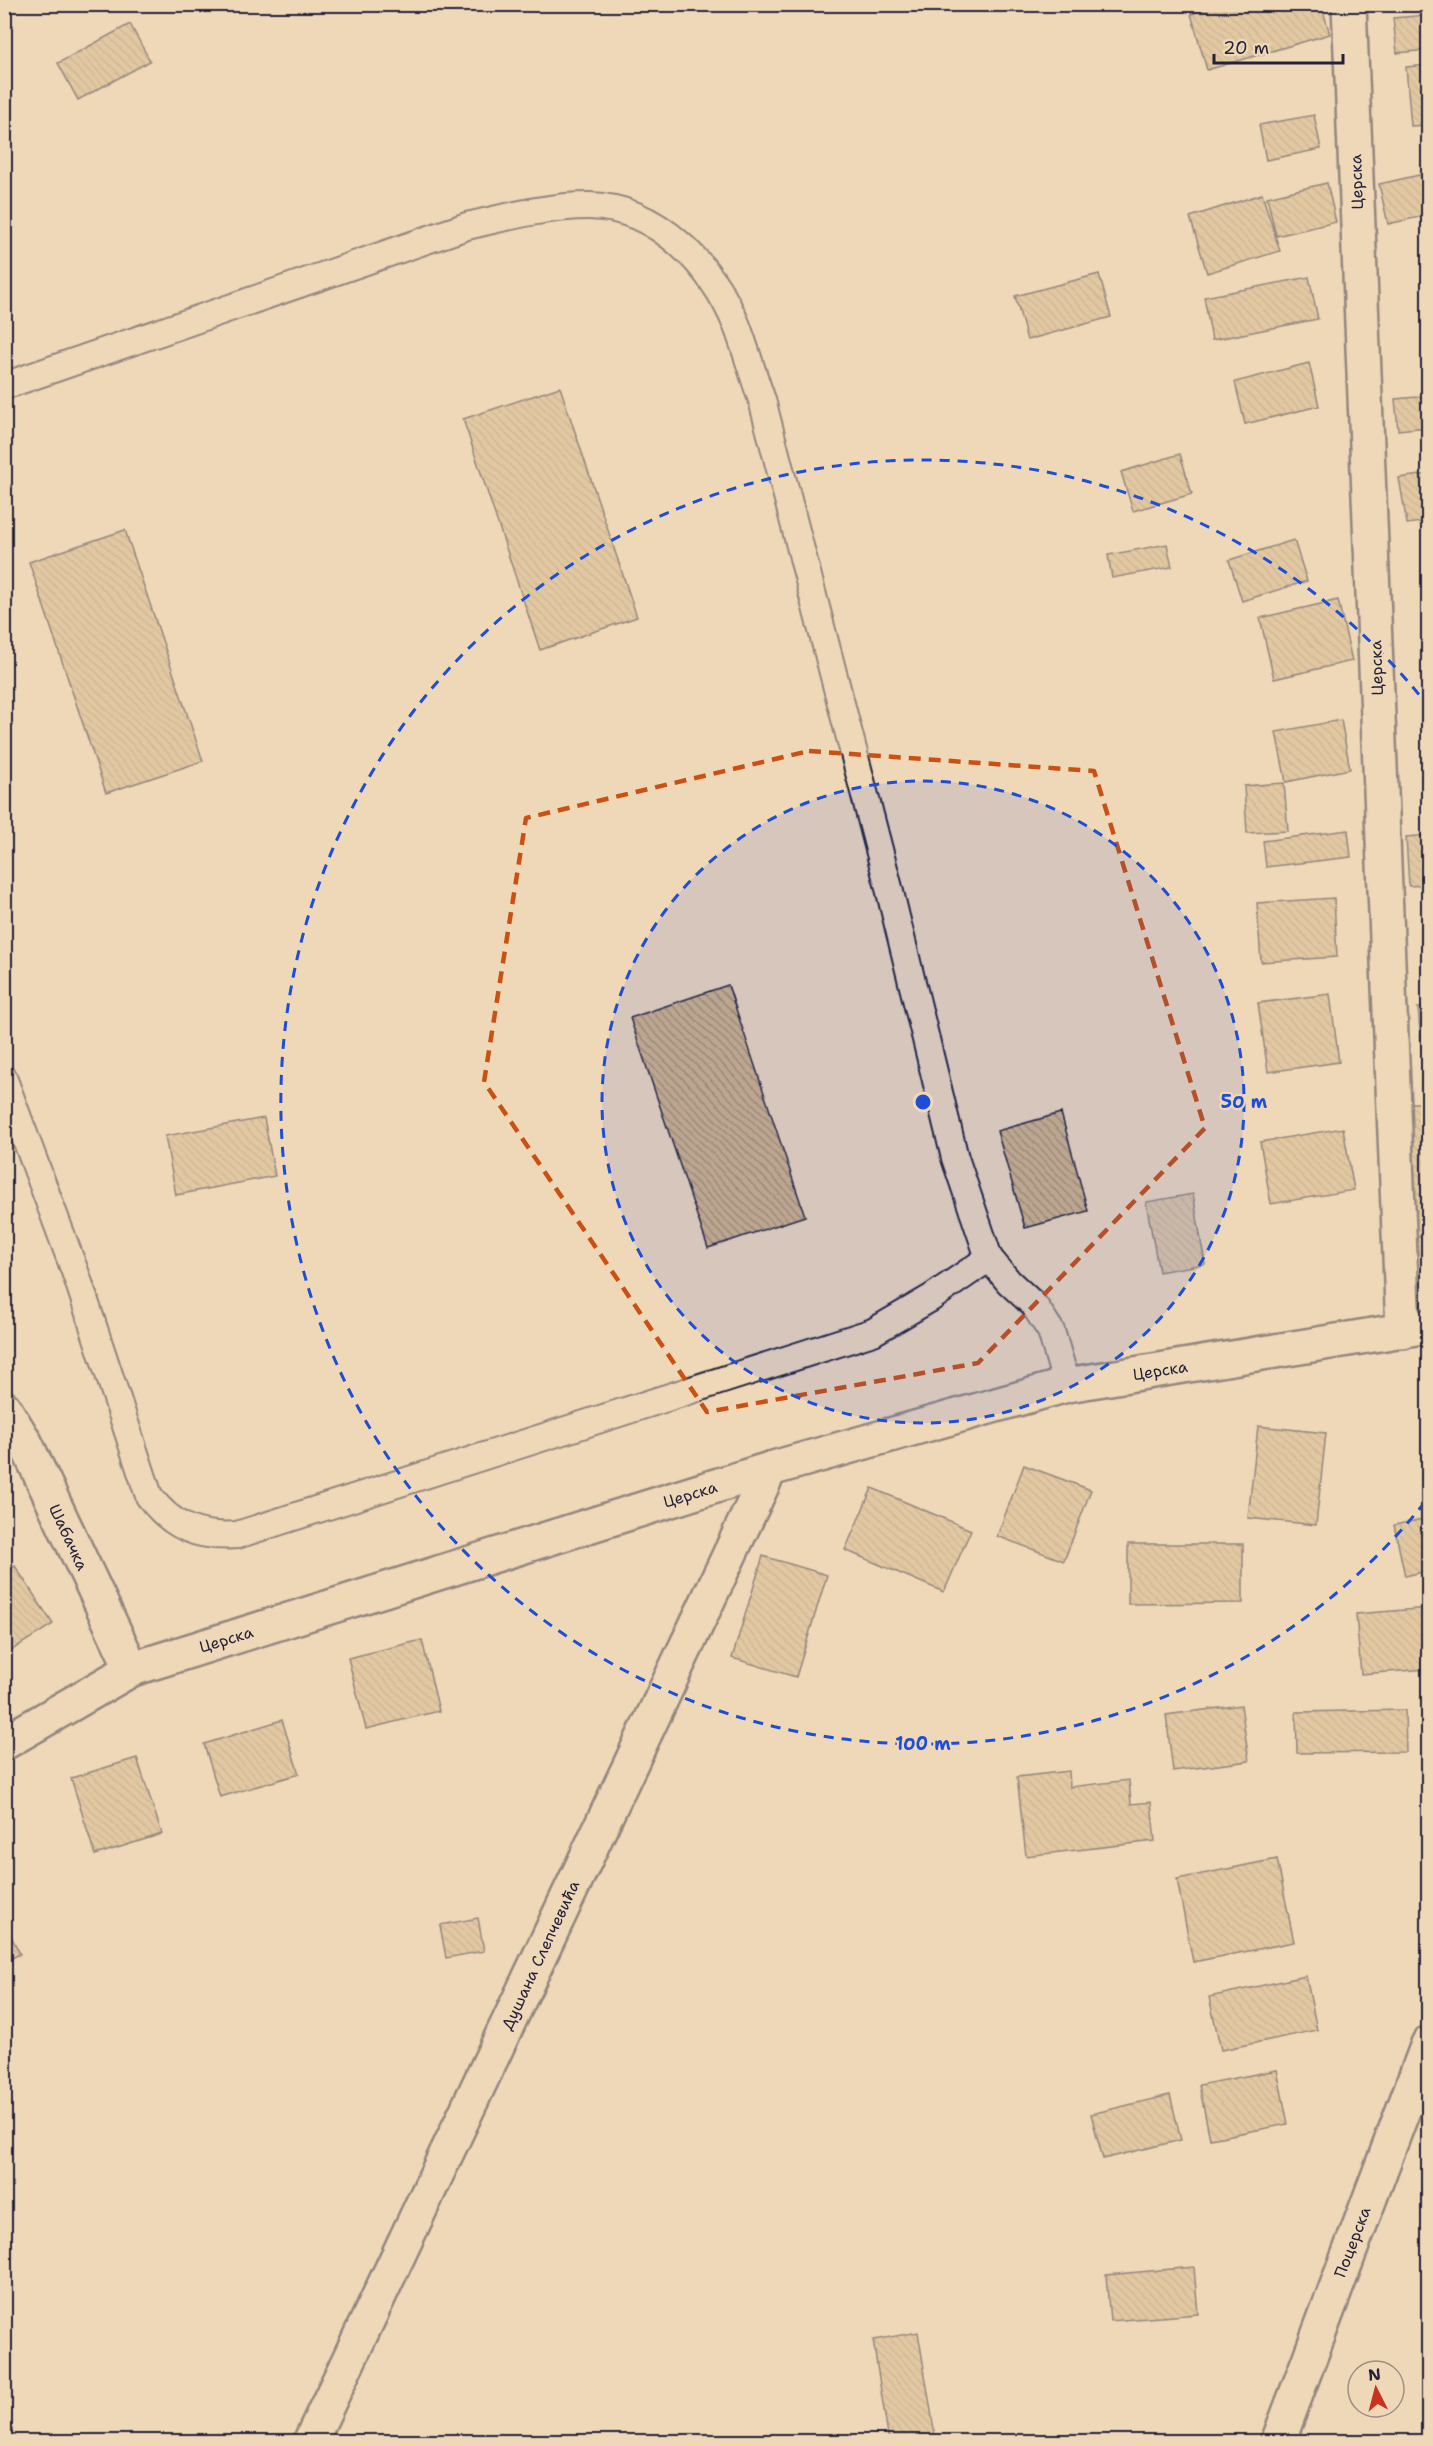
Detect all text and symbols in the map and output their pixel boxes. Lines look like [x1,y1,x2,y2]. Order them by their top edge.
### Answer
scale bar [1214,27,1343,65]
text: 20 m [1223,36,1269,60]
street label: Церска [1345,154,1368,210]
street label: Церска [1365,640,1388,696]
text: 50 m [1221,1090,1268,1114]
centre of rings [913,1092,933,1112]
street label: Церска [1131,1356,1189,1385]
street label: Церска [661,1476,720,1513]
street label: Шабачка [44,1501,93,1574]
street label: Церска [197,1621,256,1658]
text: 100 m [895,1732,951,1756]
street label: Душана Слепчевића [497,1877,584,2033]
street label: Поцерска [1329,2204,1376,2281]
north arrow [1346,2359,1406,2419]
text: N [1367,2363,1382,2386]

